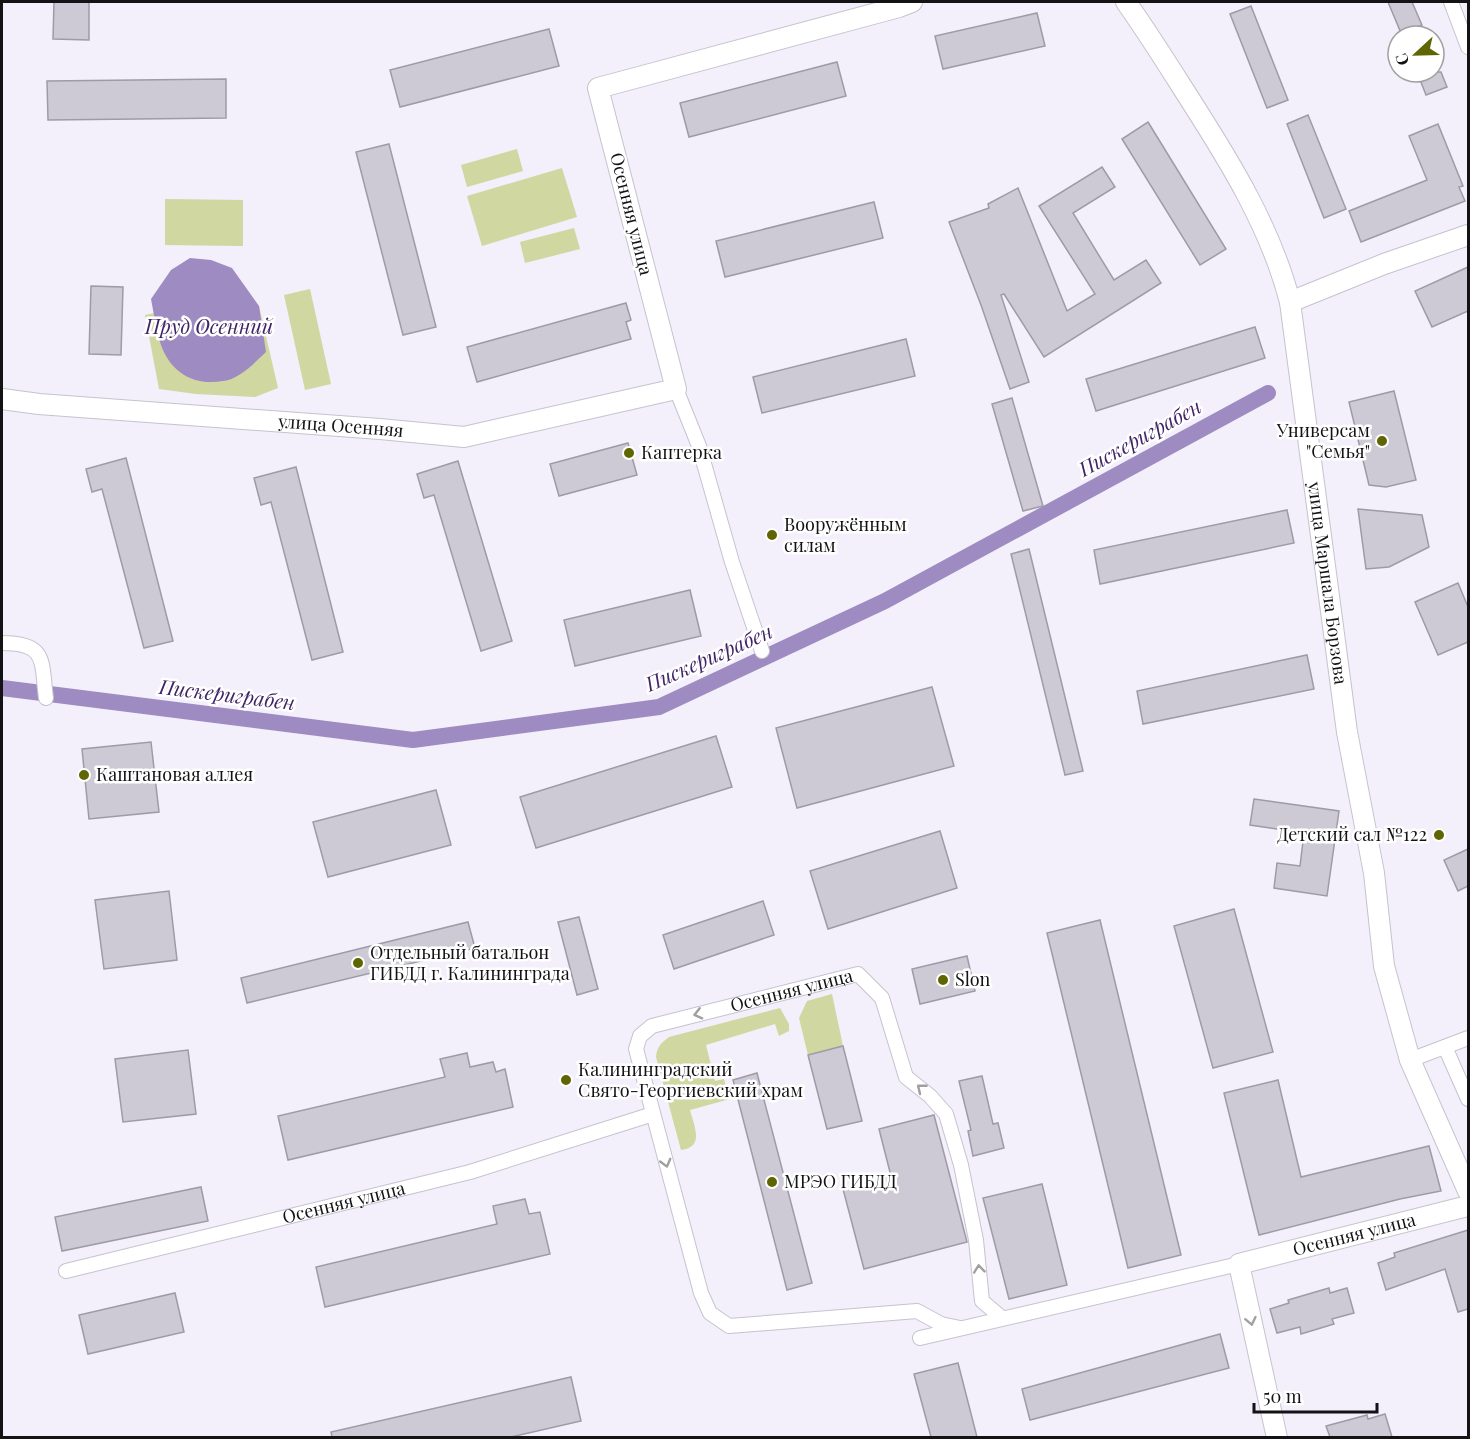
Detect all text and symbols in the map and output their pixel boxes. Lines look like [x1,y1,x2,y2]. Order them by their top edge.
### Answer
north arrow [1386,24,1446,84]
text: С [1390,51,1413,69]
street label: Осенняя улица [605,150,659,278]
water label: Пруд Осенний [144,312,274,339]
water label: Пискериграбен [1072,392,1205,482]
street label: улица Осенняя [276,408,405,442]
place label: Универсам "Семья" [1276,418,1370,463]
marker: Универсам "Семья" [1375,434,1389,448]
place label: Каптерка [641,440,722,464]
marker: Каптерка [622,446,636,460]
street label: улица Маршала Борзова [1303,479,1354,686]
place label: Вооружённым силам [784,512,907,557]
marker: Вооружённым силам [765,528,779,542]
water label: Пискериграбен [640,617,776,697]
water label: Пискериграбен [157,672,296,715]
place label: Каштановая аллея [96,762,253,786]
marker: Каштановая аллея [77,768,91,782]
place label: Детский сал №122 [1277,822,1427,846]
marker: Детский сал №122 [1432,828,1446,842]
place label: Отдельный батальон ГИБДД г. Калининграда [370,940,570,985]
marker: Отдельный батальон ГИБДД г. Калининграда [351,956,365,970]
street label: Осенняя улица [728,963,855,1017]
place label: Slon [955,967,991,991]
marker: Slon [936,973,950,987]
one-way arrow [693,1007,703,1020]
place label: Калининградский Свято-Георгиевский храм [578,1057,803,1102]
marker: Калининградский Свято-Георгиевский храм [559,1073,573,1087]
one-way arrow [917,1085,928,1096]
one-way arrow [659,1157,671,1168]
place label: МРЭО ГИБДД [784,1169,897,1193]
street label: Осенняя улица [280,1175,407,1229]
marker: МРЭО ГИБДД [765,1175,779,1189]
street label: Осенняя улица [1290,1207,1418,1261]
one-way arrow [973,1265,986,1274]
one-way arrow [1244,1316,1257,1326]
scale bar [1254,1376,1377,1414]
text: 50 m [1263,1384,1302,1408]

